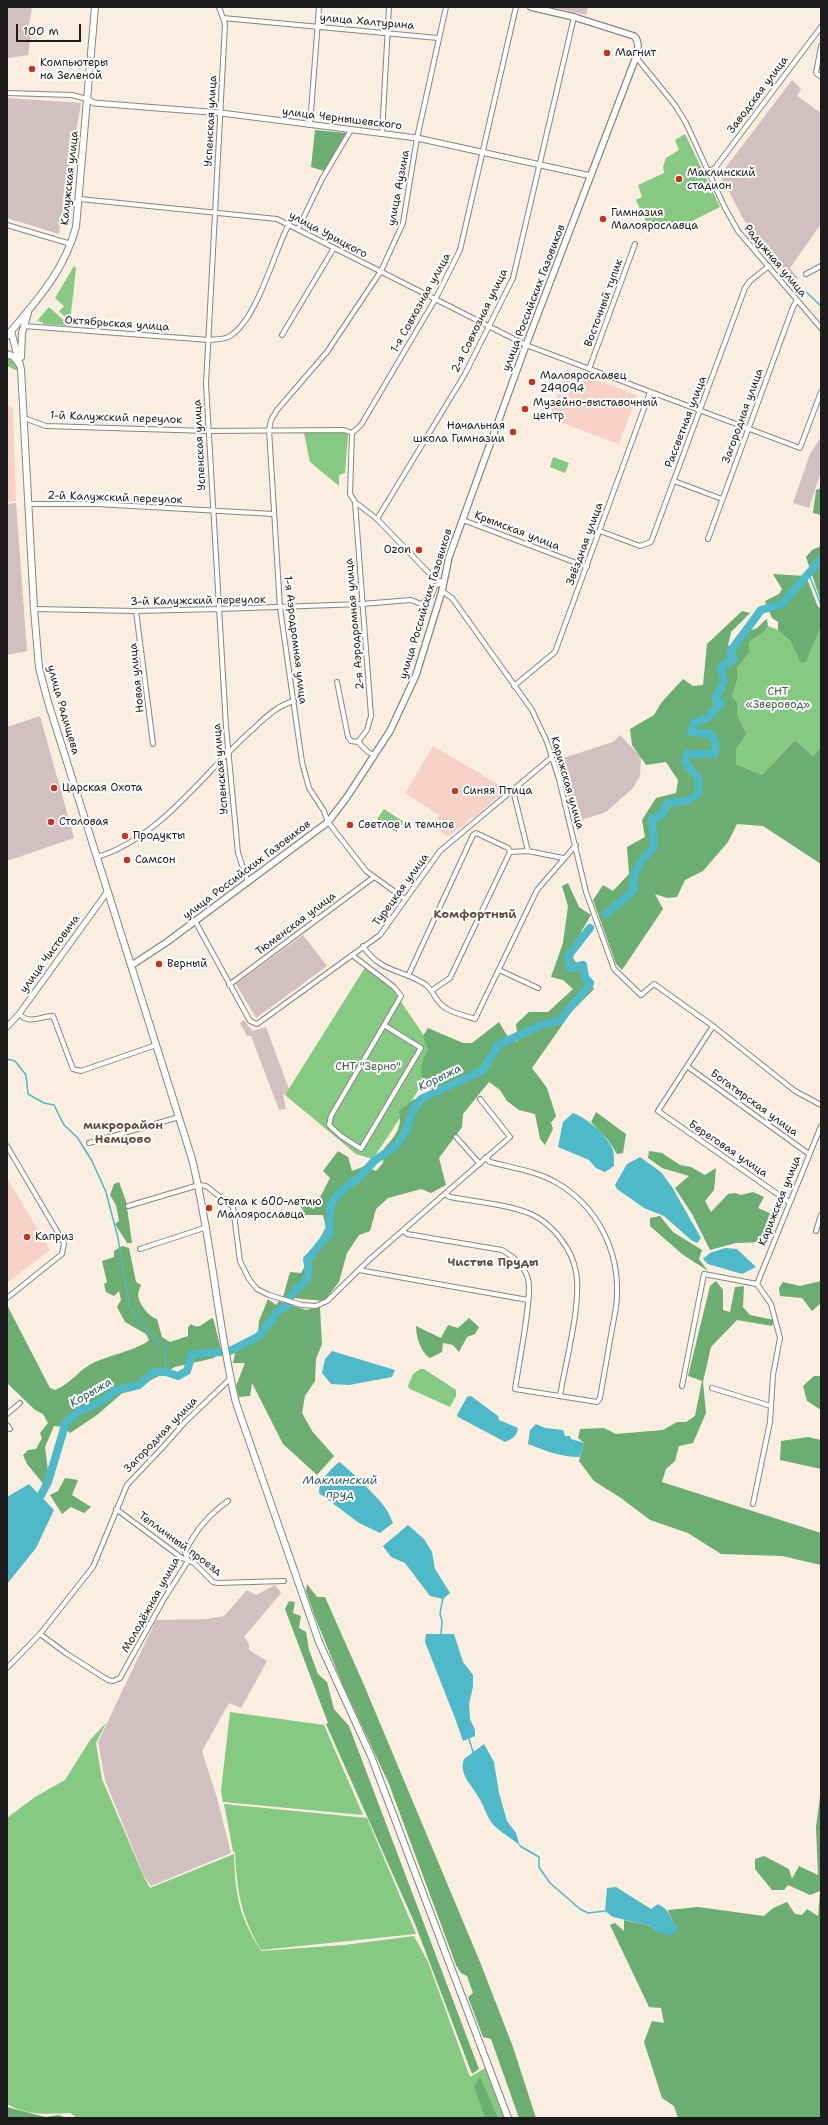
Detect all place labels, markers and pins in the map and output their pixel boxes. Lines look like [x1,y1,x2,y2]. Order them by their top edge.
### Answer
place label: Магнит [615,46,656,60]
marker: Магнит [602,48,612,58]
place label: Компьютеры на Зеленой [40,56,108,82]
marker: Компьютеры на Зеленой [27,64,37,74]
place label: Маклинский стадион [687,166,755,192]
marker: Маклинский стадион [674,174,684,184]
place label: Гимназия Малоярославца [611,206,698,232]
marker: Гимназия Малоярославца [598,214,608,224]
place label: Малоярославец 249094 [540,369,626,395]
marker: Малоярославец 249094 [527,377,537,387]
place label: Музейно-выставочный центр [533,396,658,422]
marker: Музейно-выставочный центр [520,404,530,414]
place label: Начальная школа Гимназии [413,419,505,445]
marker: Начальная школа Гимназии [508,427,518,437]
place label: Ozon [384,543,411,557]
marker: Ozon [414,545,424,555]
place label: Царская Охота [62,781,142,795]
marker: Царская Охота [49,783,59,793]
place label: Синяя Птица [463,784,532,798]
marker: Синяя Птица [450,786,460,796]
place label: Столовая [59,815,108,829]
marker: Столовая [46,817,56,827]
place label: Светлое и темное [358,818,454,832]
marker: Светлое и темное [345,820,355,830]
place label: Продукты [133,829,185,843]
marker: Продукты [120,831,130,841]
place label: Самсон [135,853,175,867]
marker: Самсон [122,855,132,865]
place label: Верный [167,957,207,971]
marker: Верный [154,959,164,969]
place label: Стела к 600-летию Малоярославца [217,1195,322,1221]
marker: Стела к 600-летию Малоярославца [204,1203,214,1213]
place label: Каприз [35,1230,74,1244]
marker: Каприз [22,1232,32,1242]

